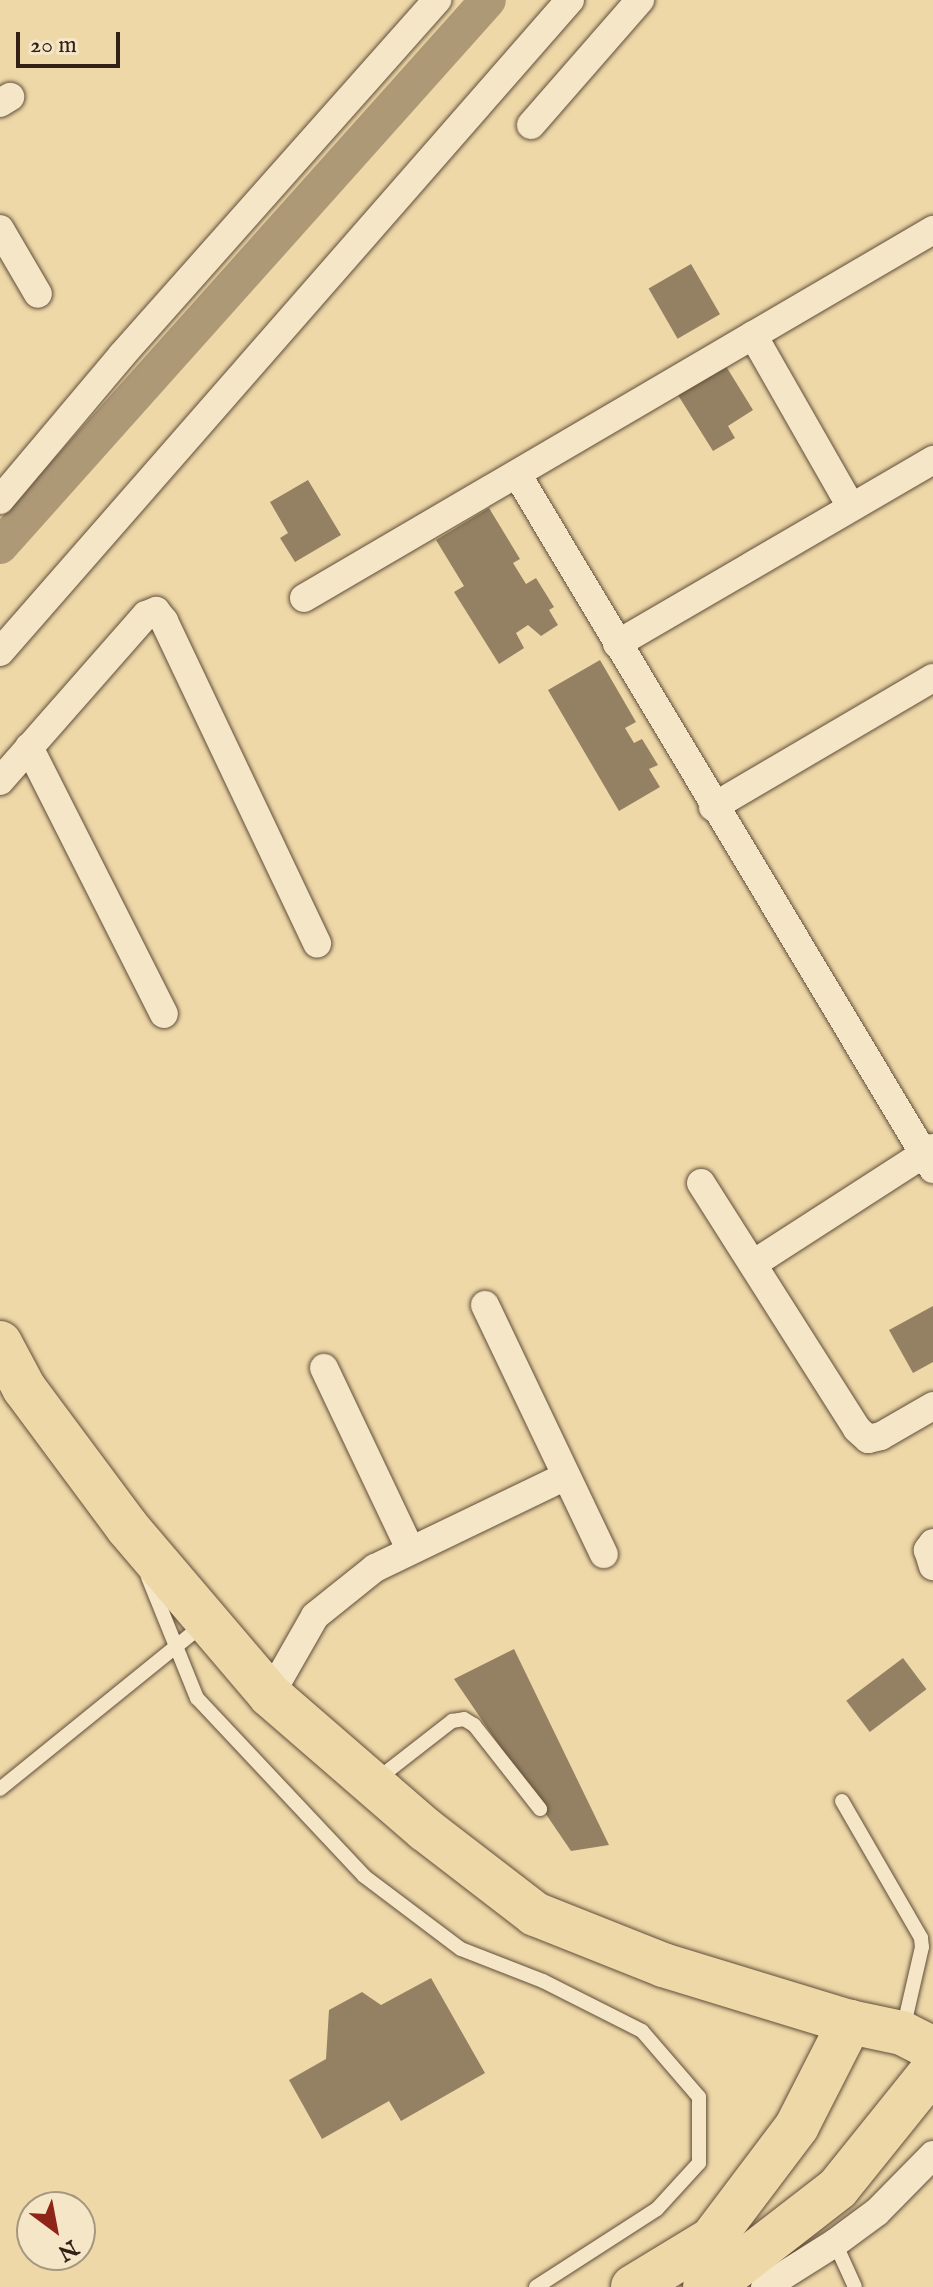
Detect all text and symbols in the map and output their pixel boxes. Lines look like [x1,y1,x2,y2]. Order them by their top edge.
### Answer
scale bar [20,16,124,66]
text: 20 m [30,30,77,61]
north arrow [16,2191,96,2271]
text: N [52,2233,83,2267]

